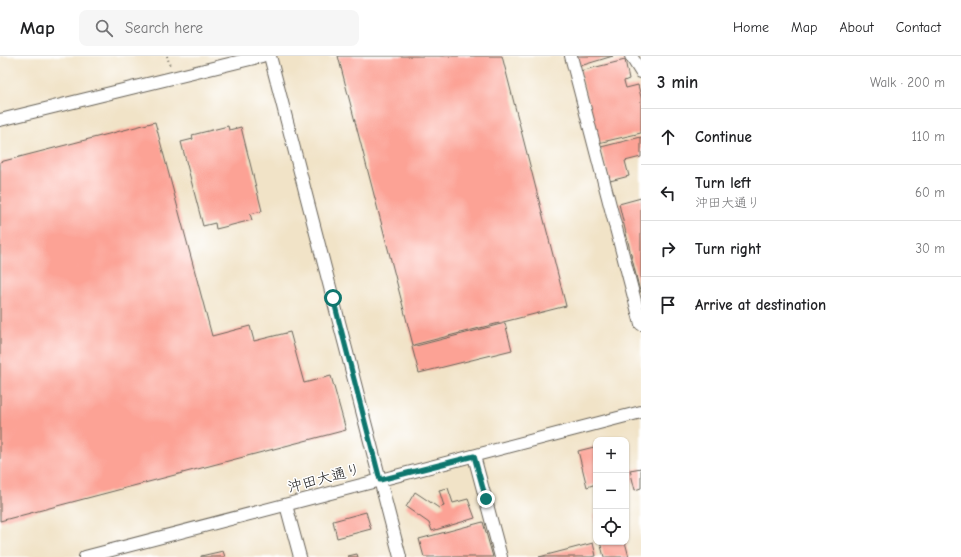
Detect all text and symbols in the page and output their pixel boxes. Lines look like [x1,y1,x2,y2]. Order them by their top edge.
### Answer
search box [79,10,359,46]
text: Map [20,17,55,39]
icon: search [93,17,115,39]
text: Search here [125,19,203,37]
text: Home [733,19,769,36]
text: Map [791,19,817,36]
text: About [839,19,874,36]
text: Contact [896,19,941,36]
text: 3 min [657,73,698,92]
text: Walk · 200 m [870,75,945,90]
icon: ahead [657,126,679,148]
text: Continue [695,128,752,146]
text: 110 m [912,129,945,144]
text: Turn left [695,174,751,192]
icon: left [657,182,679,204]
text: 60 m [915,185,945,200]
text: 沖田大通り [695,195,760,210]
icon: right [657,238,679,260]
text: Turn right [695,240,761,258]
text: 30 m [915,241,945,256]
route start [324,289,342,307]
icon: arrive [657,294,679,316]
text: Arrive at destination [695,296,826,314]
map controls [593,437,629,545]
button: + [593,437,629,473]
street label: 沖田大通り [285,460,363,496]
button: − [593,473,629,509]
route end [477,490,495,508]
button: locate [593,509,629,545]

